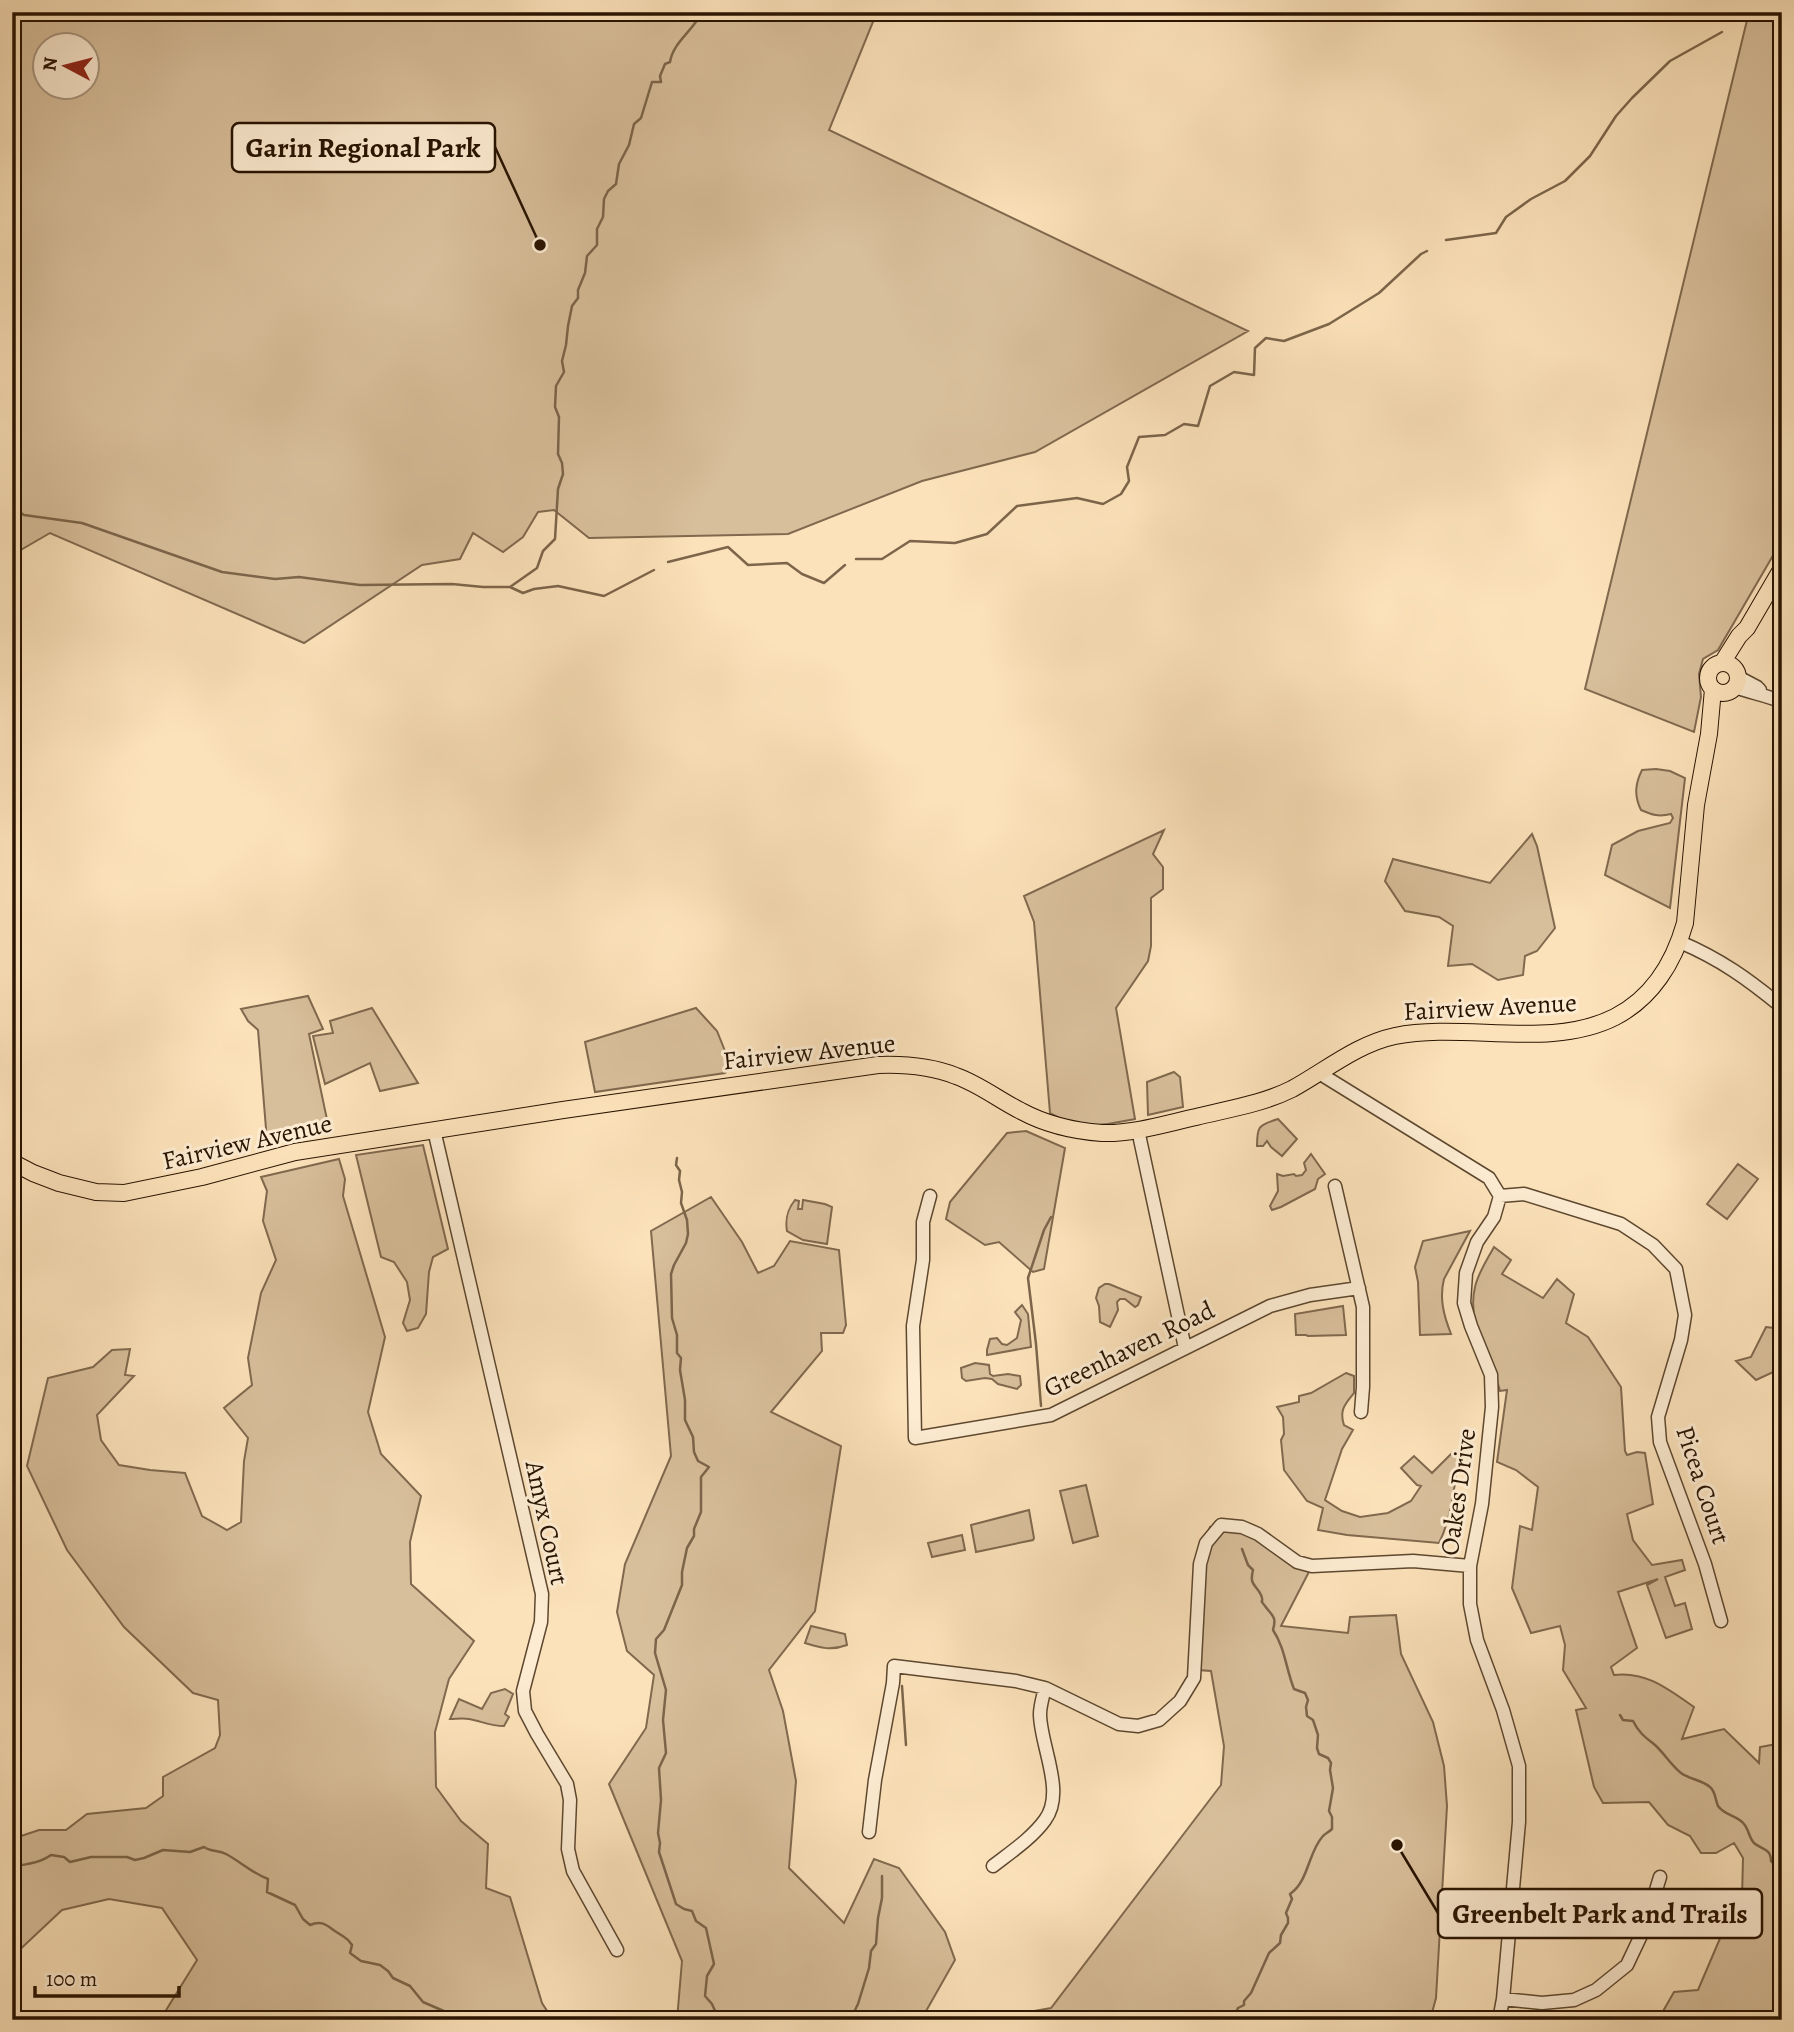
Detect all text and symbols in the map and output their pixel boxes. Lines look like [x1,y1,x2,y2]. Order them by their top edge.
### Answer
north arrow [32,32,102,102]
text: N [36,55,64,73]
callout: Garin Regional Park [232,123,495,172]
text: Garin Regional Park [246,129,481,167]
street label: Fairview Avenue [1402,985,1578,1029]
street label: Fairview Avenue [721,1026,897,1078]
street label: Fairview Avenue [159,1105,335,1179]
street label: Greenhaven Road [1038,1293,1220,1405]
street label: Picea Court [1667,1421,1739,1549]
street label: Oakes Drive [1432,1426,1484,1558]
street label: Amyx Court [517,1457,577,1589]
callout: Greenbelt Park and Trails [1438,1889,1762,1938]
text: Greenbelt Park and Trails [1452,1895,1748,1933]
scale bar [35,1955,178,1999]
text: 100 m [46,1965,97,1993]

